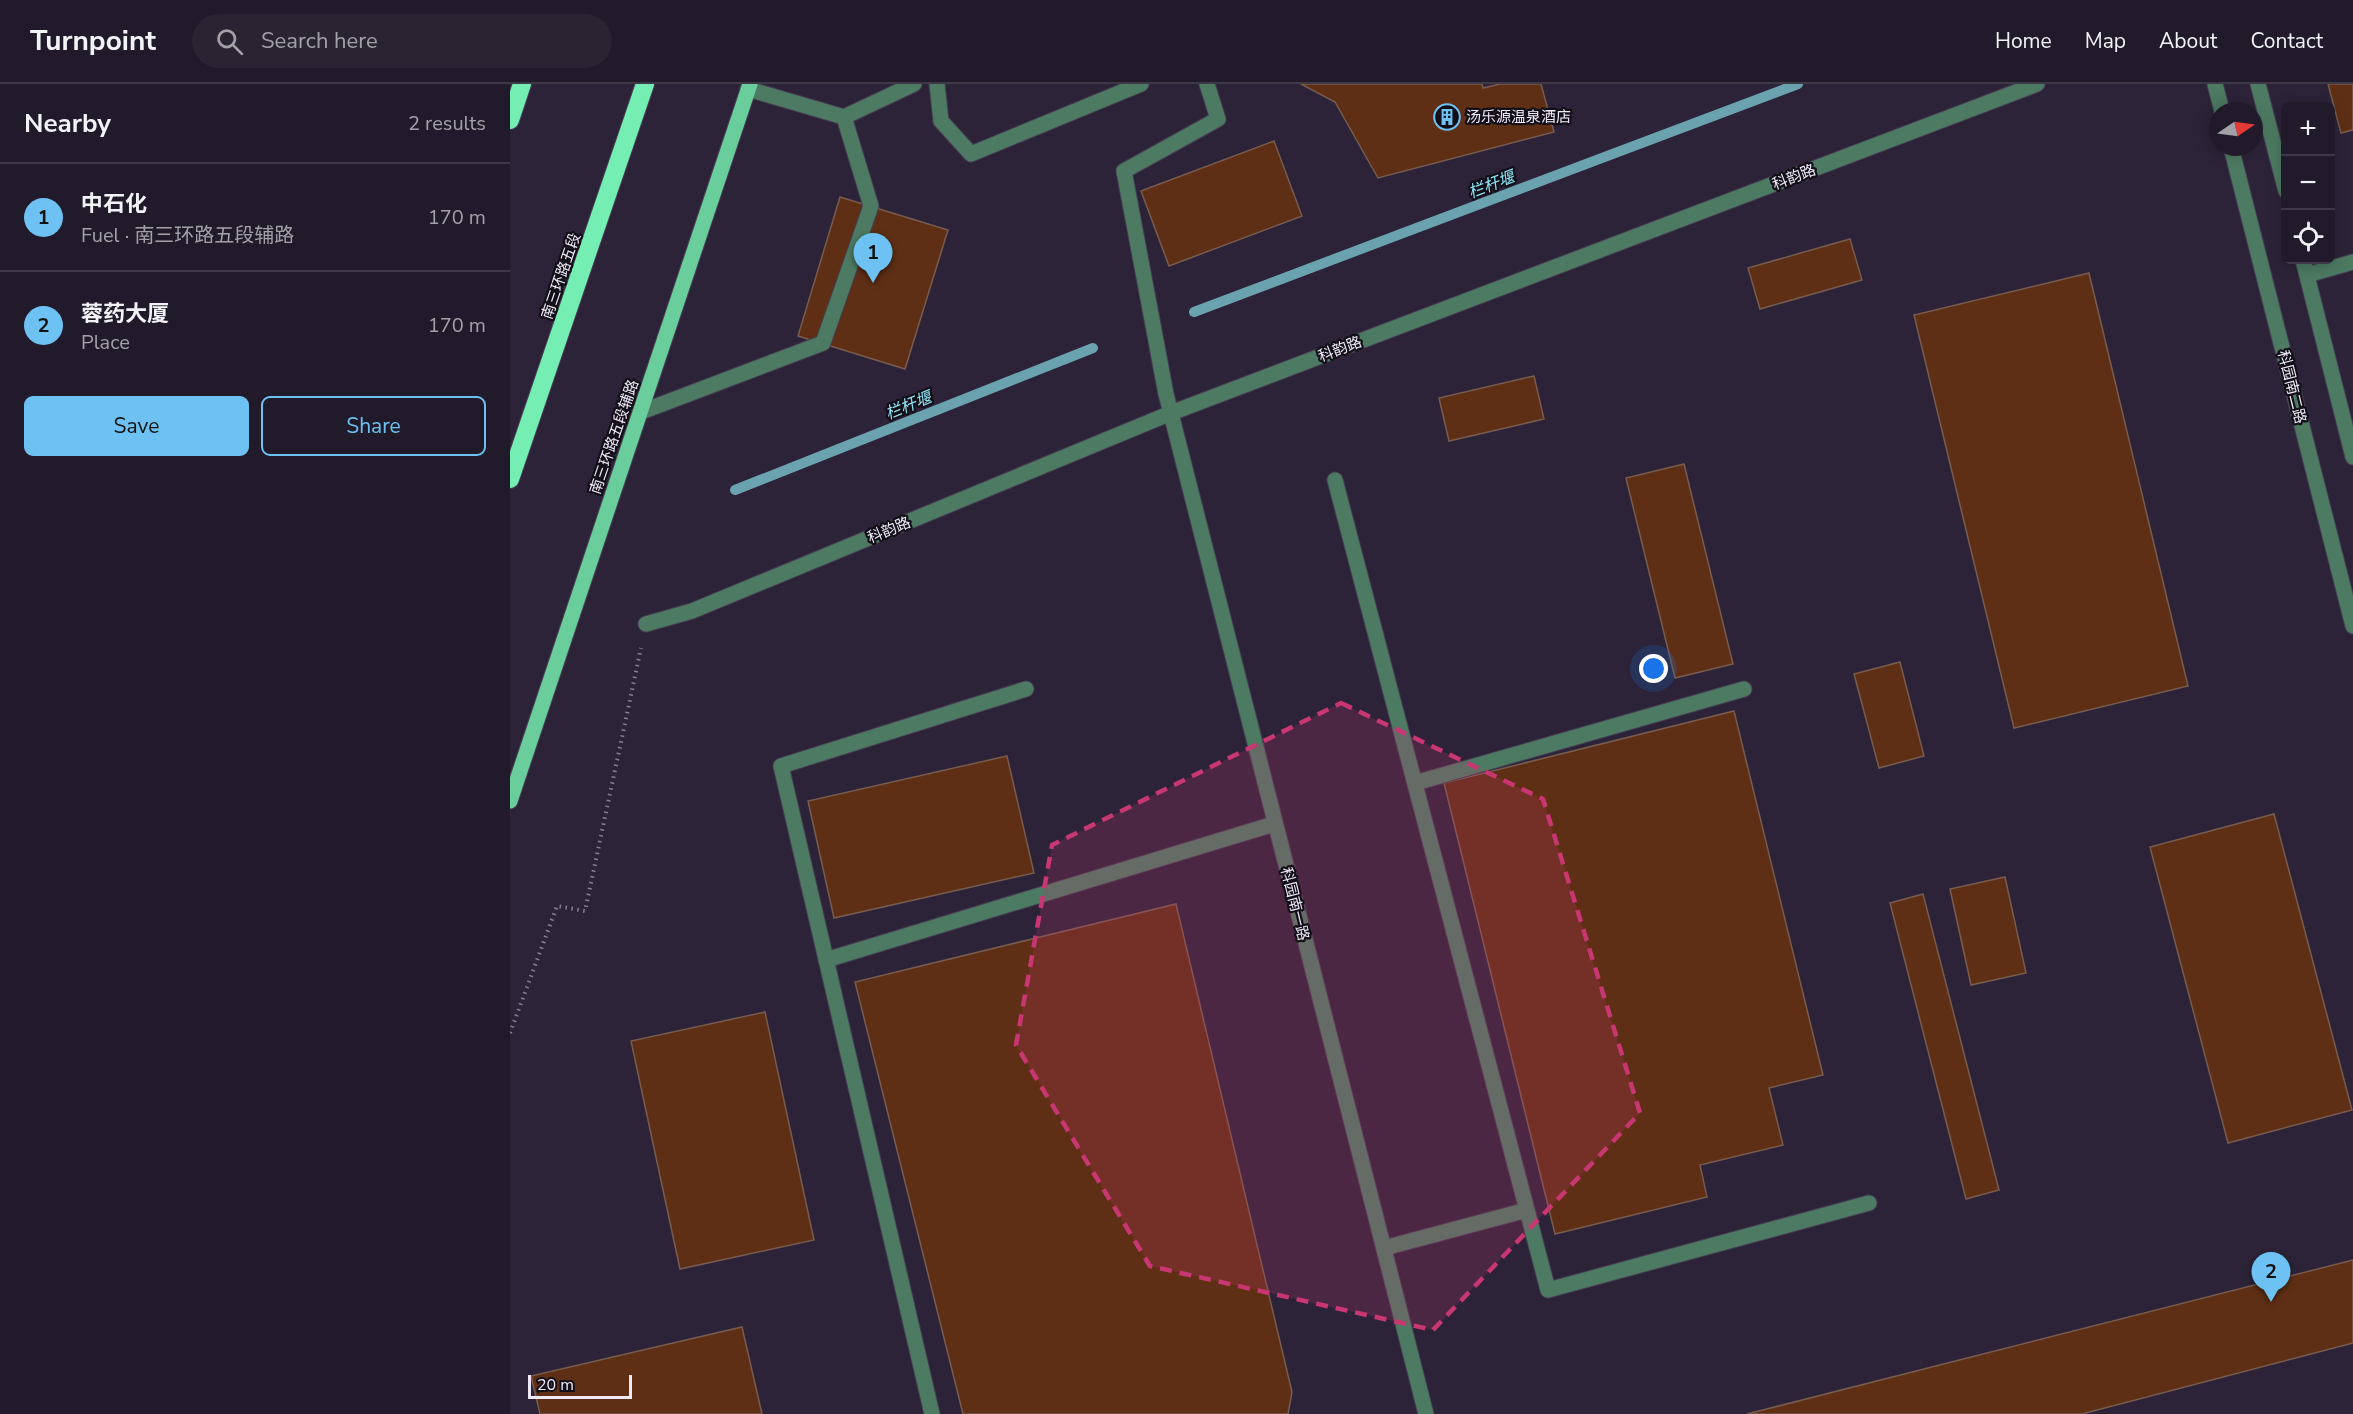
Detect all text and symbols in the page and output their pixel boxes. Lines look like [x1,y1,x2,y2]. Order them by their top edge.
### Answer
search box [192,14,612,68]
text: Turnpoint [30,22,156,60]
icon: search [213,25,246,58]
text: Search here [261,26,378,56]
text: Home [1995,27,2052,55]
text: Map [2085,27,2126,55]
text: About [2159,27,2217,55]
text: Contact [2250,27,2323,55]
building icon: 汤乐源温泉酒店 [1432,102,1462,132]
north arrow [2209,102,2263,156]
map controls [2281,102,2335,264]
button: + [2281,102,2335,156]
text: Nearby [24,106,111,141]
place label: 汤乐源温泉酒店 [1466,107,1571,127]
text: 2 results [408,110,486,137]
button: − [2281,156,2335,210]
street label: 科韵路 [1769,160,1819,194]
water label: 栏杆堰 [1465,165,1520,204]
text: 中石化 [81,189,147,219]
text: 1 [38,204,50,231]
text: 170 m [428,204,486,231]
button: locate [2281,210,2335,264]
text: Fuel · 南三环路五段辅路 [81,222,294,249]
street label: 南三环路五段 [537,230,585,322]
pin: 1 [854,234,892,283]
text: 蓉药大厦 [81,299,169,329]
text: 2 [38,312,50,339]
text: 170 m [428,312,486,339]
text: Place [81,329,130,356]
street label: 科韵路 [1315,332,1365,366]
street label: 科园南二路 [2273,348,2311,426]
street label: 南三环路五段辅路 [585,377,643,497]
water label: 栏杆堰 [882,386,938,425]
button: Save [24,396,249,456]
button: Share [261,396,486,456]
street label: 科韵路 [864,512,914,548]
your location [1639,654,1668,683]
street label: 科园南一路 [1276,865,1314,943]
pin: 2 [2252,1252,2290,1302]
scale bar [528,1372,632,1400]
text: 20 m [537,1374,574,1396]

